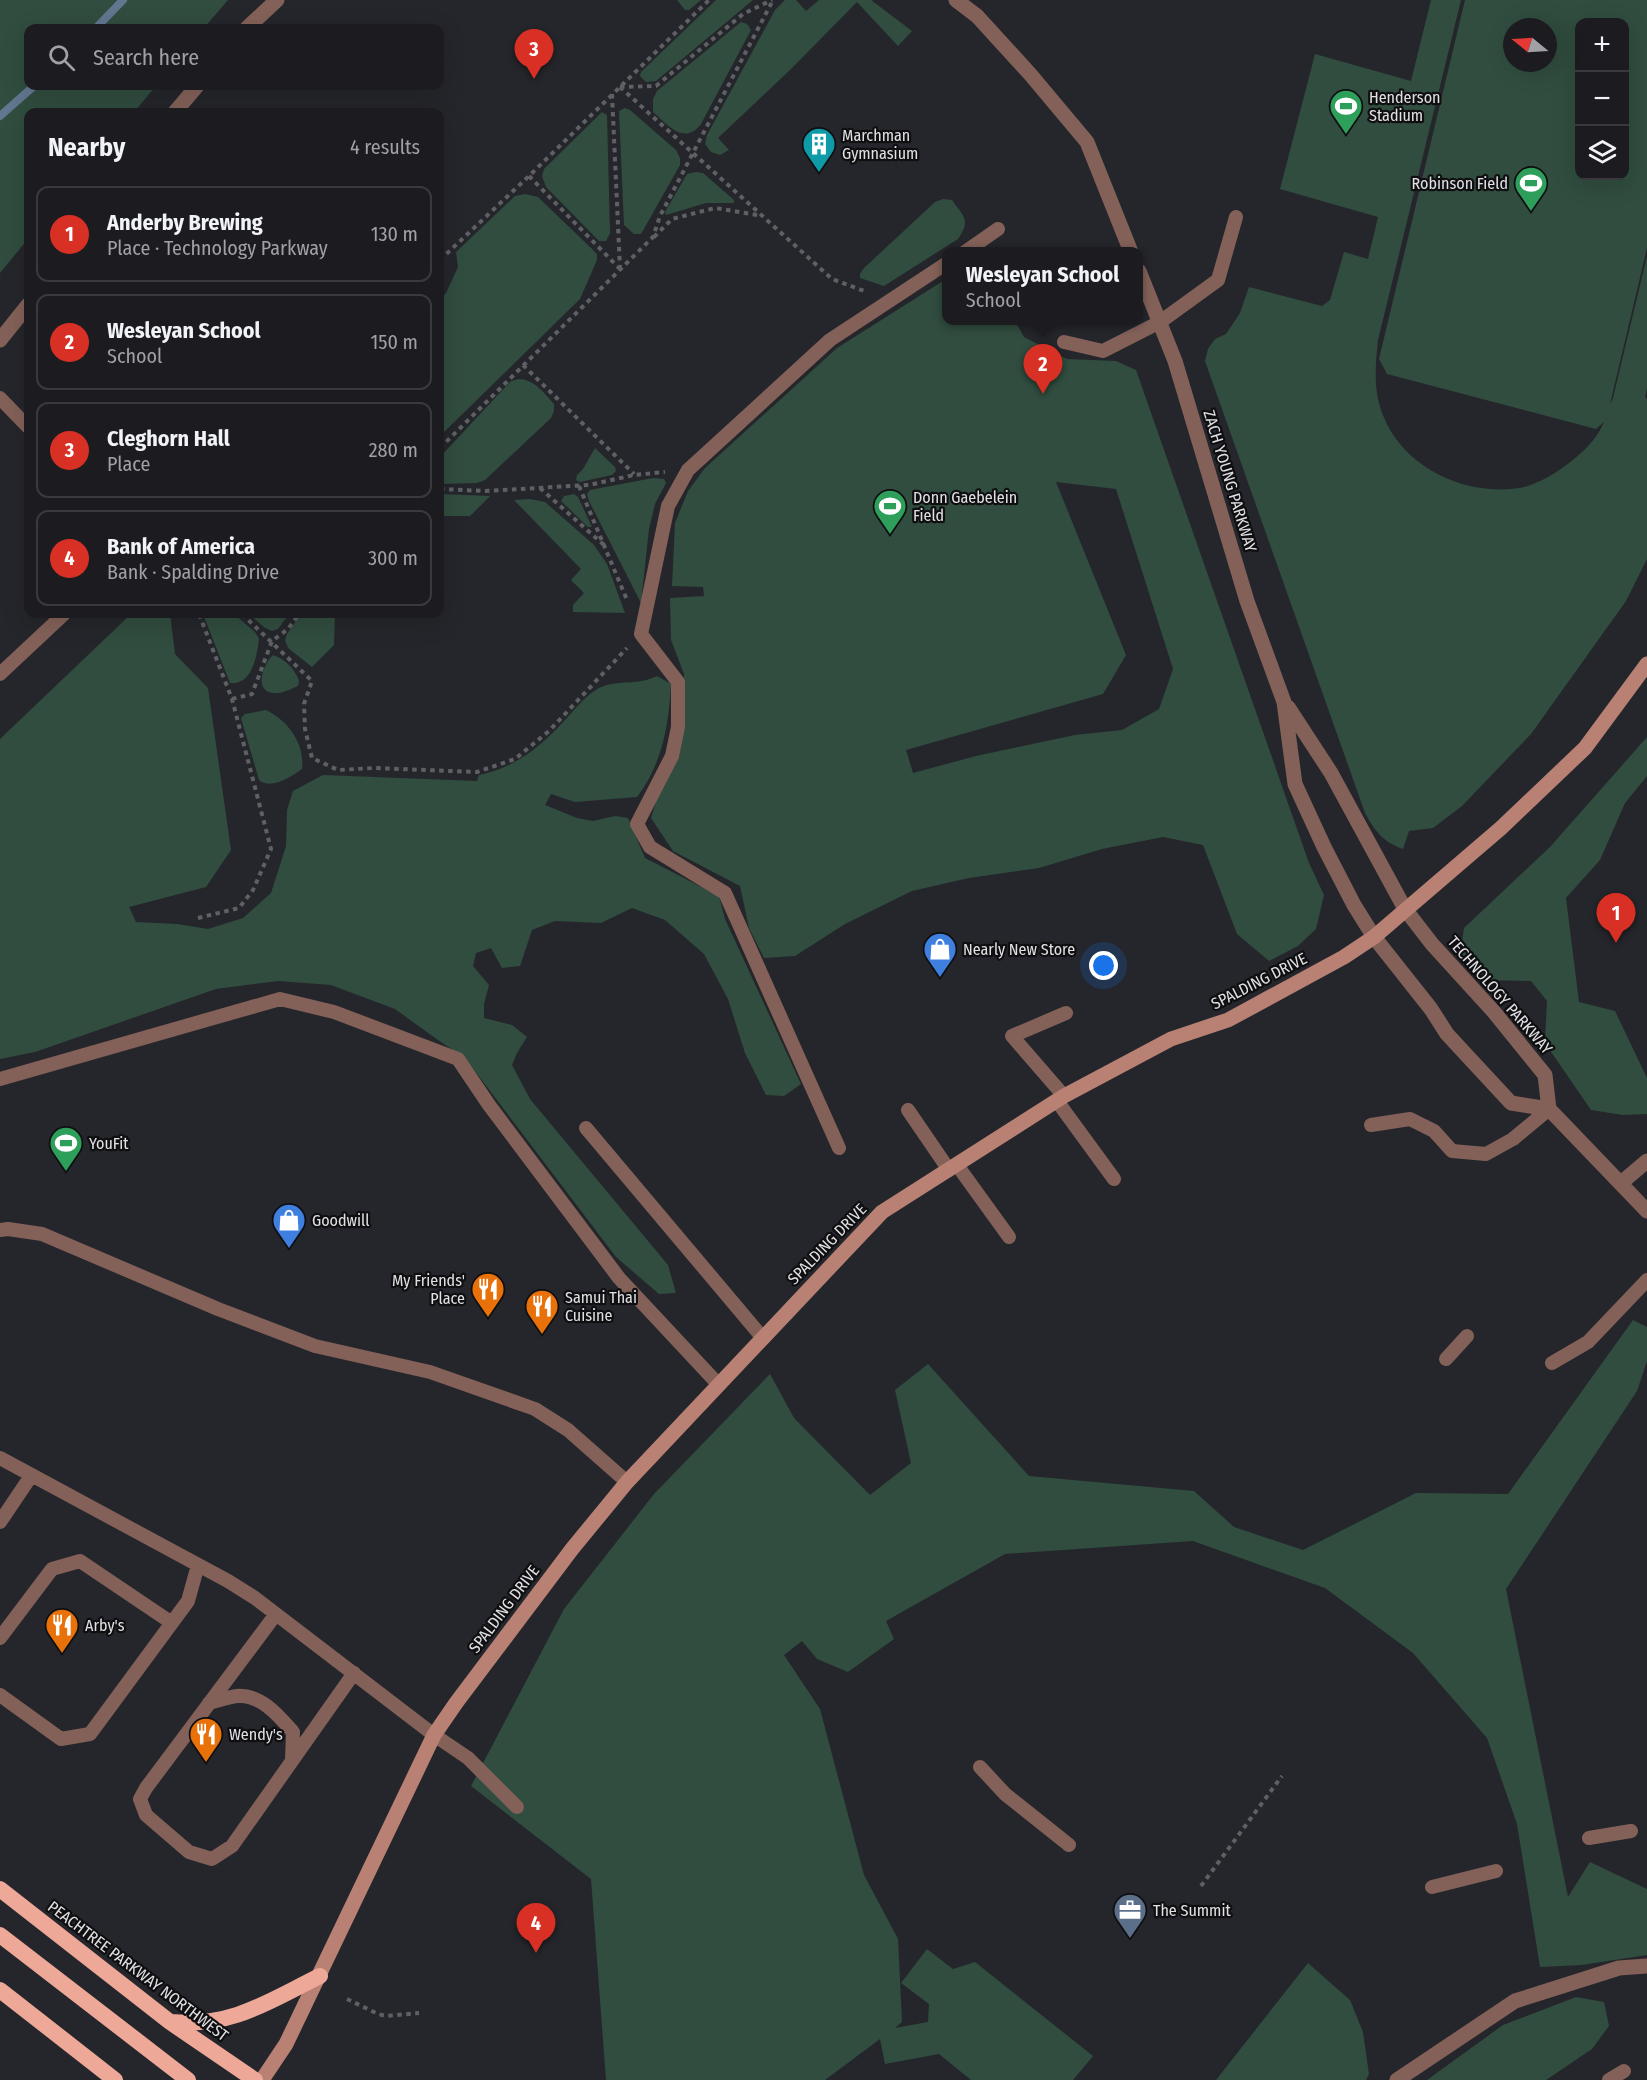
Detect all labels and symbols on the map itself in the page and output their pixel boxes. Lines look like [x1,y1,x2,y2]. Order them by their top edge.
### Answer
north arrow [1503,18,1557,72]
pin: 3 [514,29,554,79]
sports icon: Henderson Stadium [1328,88,1364,135]
place label: Henderson Stadium [1369,88,1441,125]
building icon: Marchman Gymnasium [801,126,837,173]
place label: Marchman Gymnasium [842,126,918,163]
sports icon: Robinson Field [1513,165,1549,212]
place label: Robinson Field [1412,174,1508,193]
pin: 2 [1024,344,1062,394]
street label: ZACH YOUNG PARKWAY [1199,408,1261,554]
sports icon: Donn Gaebelein Field [872,488,908,535]
place label: Donn Gaebelein Field [913,488,1017,525]
pin: 1 [1596,894,1636,943]
shop icon: Nearly New Store [922,931,958,978]
street label: TECHNOLOGY PARKWAY [1444,932,1556,1058]
place label: Nearly New Store [963,940,1075,959]
street label: SPALDING DRIVE [1208,949,1310,1013]
your location [1089,951,1118,980]
sports icon: YouFit [48,1125,84,1172]
place label: YouFit [89,1134,129,1153]
street label: SPALDING DRIVE [784,1200,870,1288]
shop icon: Goodwill [271,1202,307,1249]
place label: Goodwill [312,1211,370,1230]
place label: My Friends' Place [392,1271,465,1308]
restaurant icon: My Friends' Place [470,1271,506,1318]
restaurant icon: Samui Thai Cuisine [524,1288,560,1335]
place label: Samui Thai Cuisine [565,1288,637,1325]
street label: SPALDING DRIVE [465,1561,543,1657]
restaurant icon: Arby's [44,1607,80,1654]
place label: Arby's [85,1616,125,1635]
restaurant icon: Wendy's [188,1716,224,1763]
place label: Wendy's [229,1725,283,1744]
office icon: The Summit [1112,1892,1148,1939]
street label: PEACHTREE PARKWAY NORTHWEST [44,1897,232,2045]
place label: The Summit [1153,1901,1231,1920]
pin: 4 [516,1904,556,1953]

